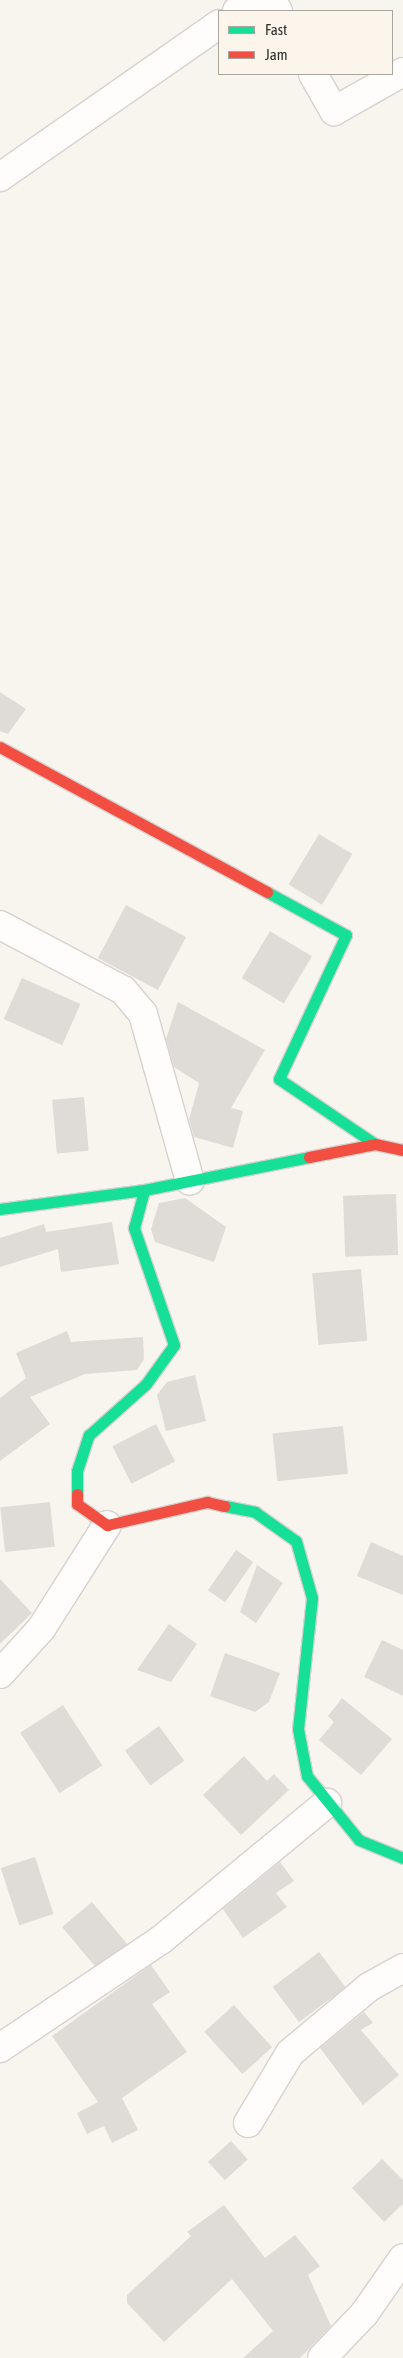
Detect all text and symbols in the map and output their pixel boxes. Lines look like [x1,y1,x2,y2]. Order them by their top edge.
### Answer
legend [218,10,393,75]
text: Fast [265,21,287,38]
text: Jam [265,46,288,63]

